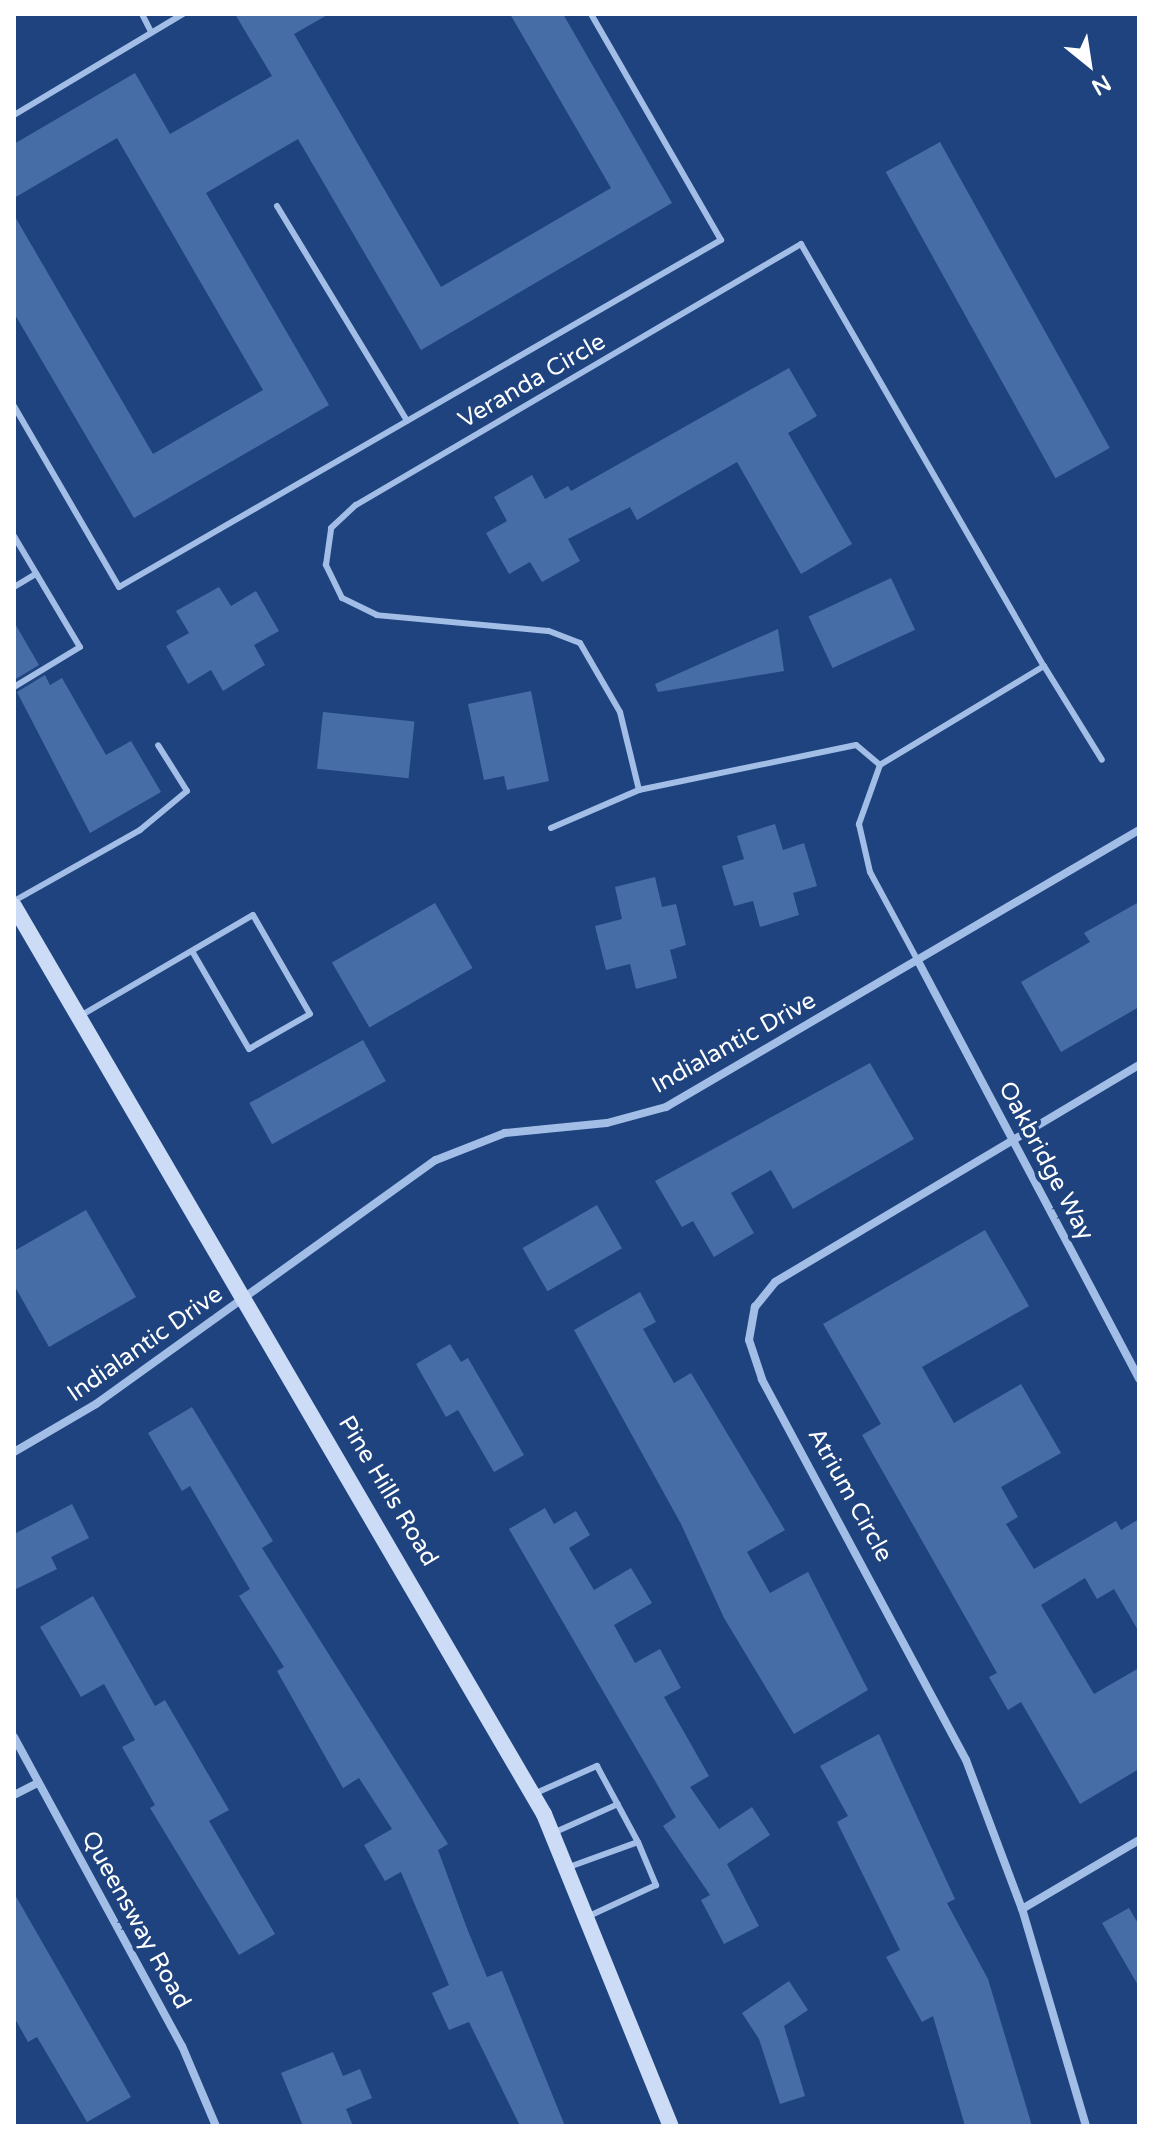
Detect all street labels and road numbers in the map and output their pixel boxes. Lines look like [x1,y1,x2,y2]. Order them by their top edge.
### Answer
street label: Veranda Circle [453,327,611,435]
street label: Indialantic Drive [647,986,821,1100]
street label: Oakbridge Way [992,1077,1100,1245]
street label: Indialantic Drive [62,1280,228,1408]
street label: Pine Hills Road [332,1411,444,1571]
street label: Atrium Circle [801,1423,899,1567]
street label: Queensway Road [75,1826,197,2014]

